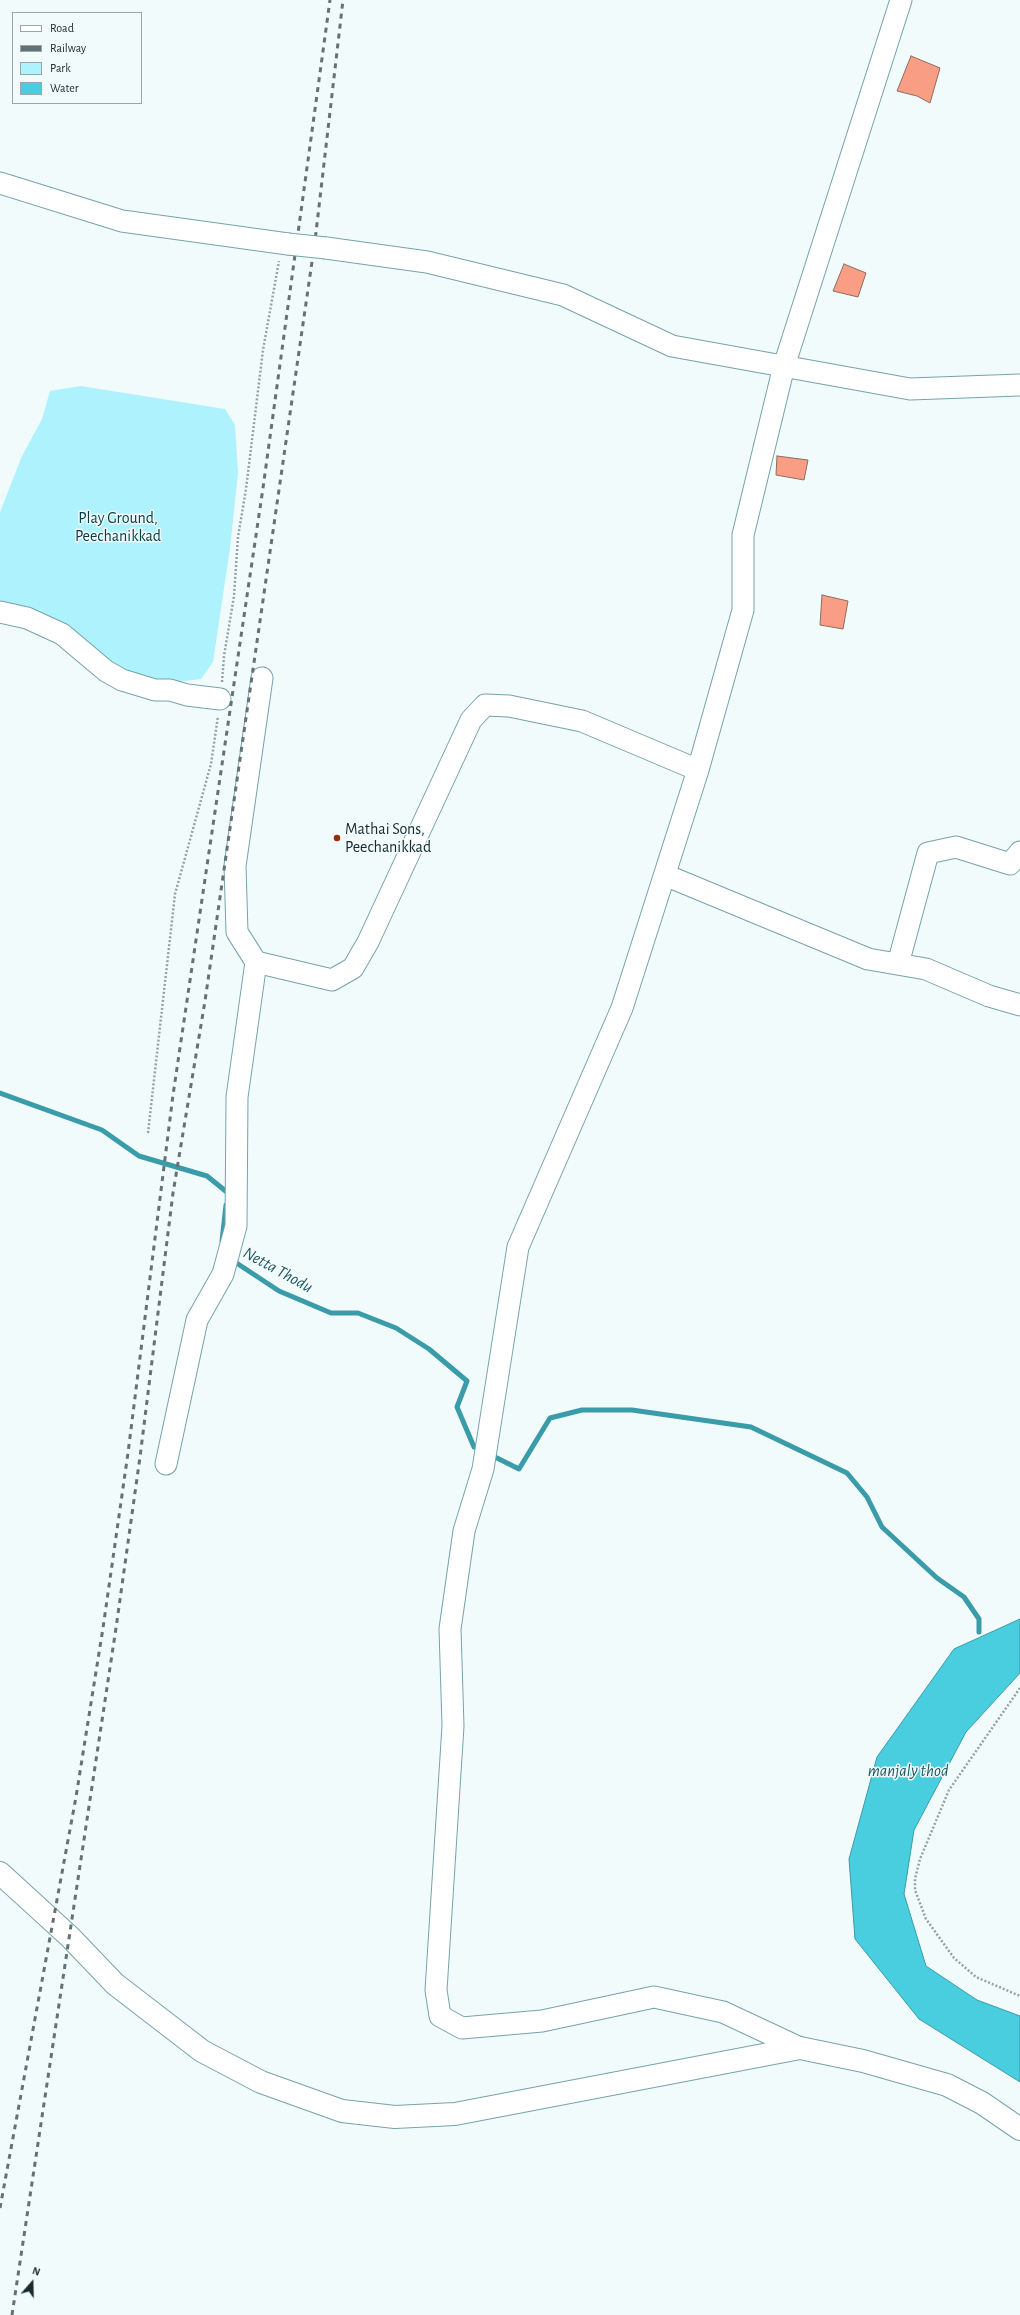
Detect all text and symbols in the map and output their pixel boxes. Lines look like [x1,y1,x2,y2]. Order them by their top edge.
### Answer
legend [12,12,142,104]
text: Road [50,22,74,34]
text: Railway [50,42,86,54]
text: Park [50,62,71,74]
text: Water [50,82,79,94]
park label: Play Ground, Peechanikkad [75,508,161,546]
place label: Mathai Sons, Peechanikkad [345,819,431,857]
marker: Mathai Sons, Peechanikkad [332,833,342,843]
water label: Netta Thodu [240,1243,316,1297]
water label: manjaly thod [868,1761,948,1781]
north arrow [12,2263,52,2303]
text: N [31,2265,42,2278]

